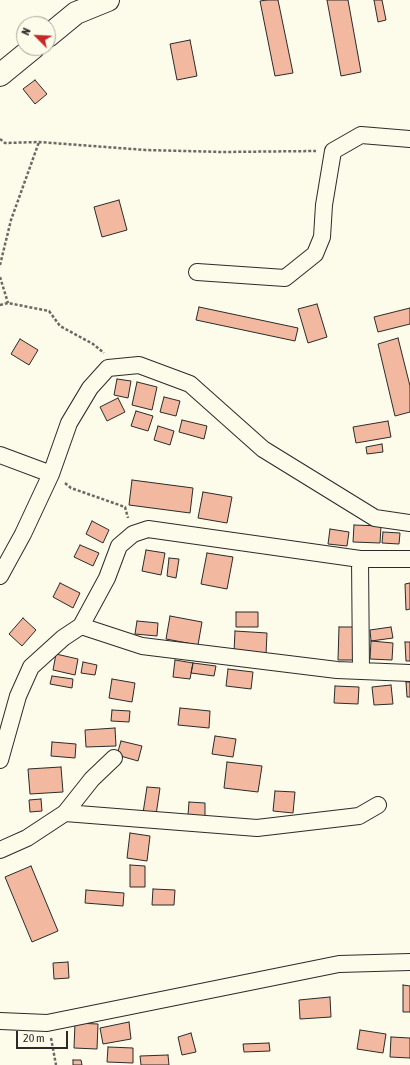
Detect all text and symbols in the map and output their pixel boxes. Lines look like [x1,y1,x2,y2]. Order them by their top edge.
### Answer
north arrow [16,16,56,56]
text: N [19,26,33,37]
scale bar [18,1023,70,1049]
text: 20 m [23,1031,45,1045]

